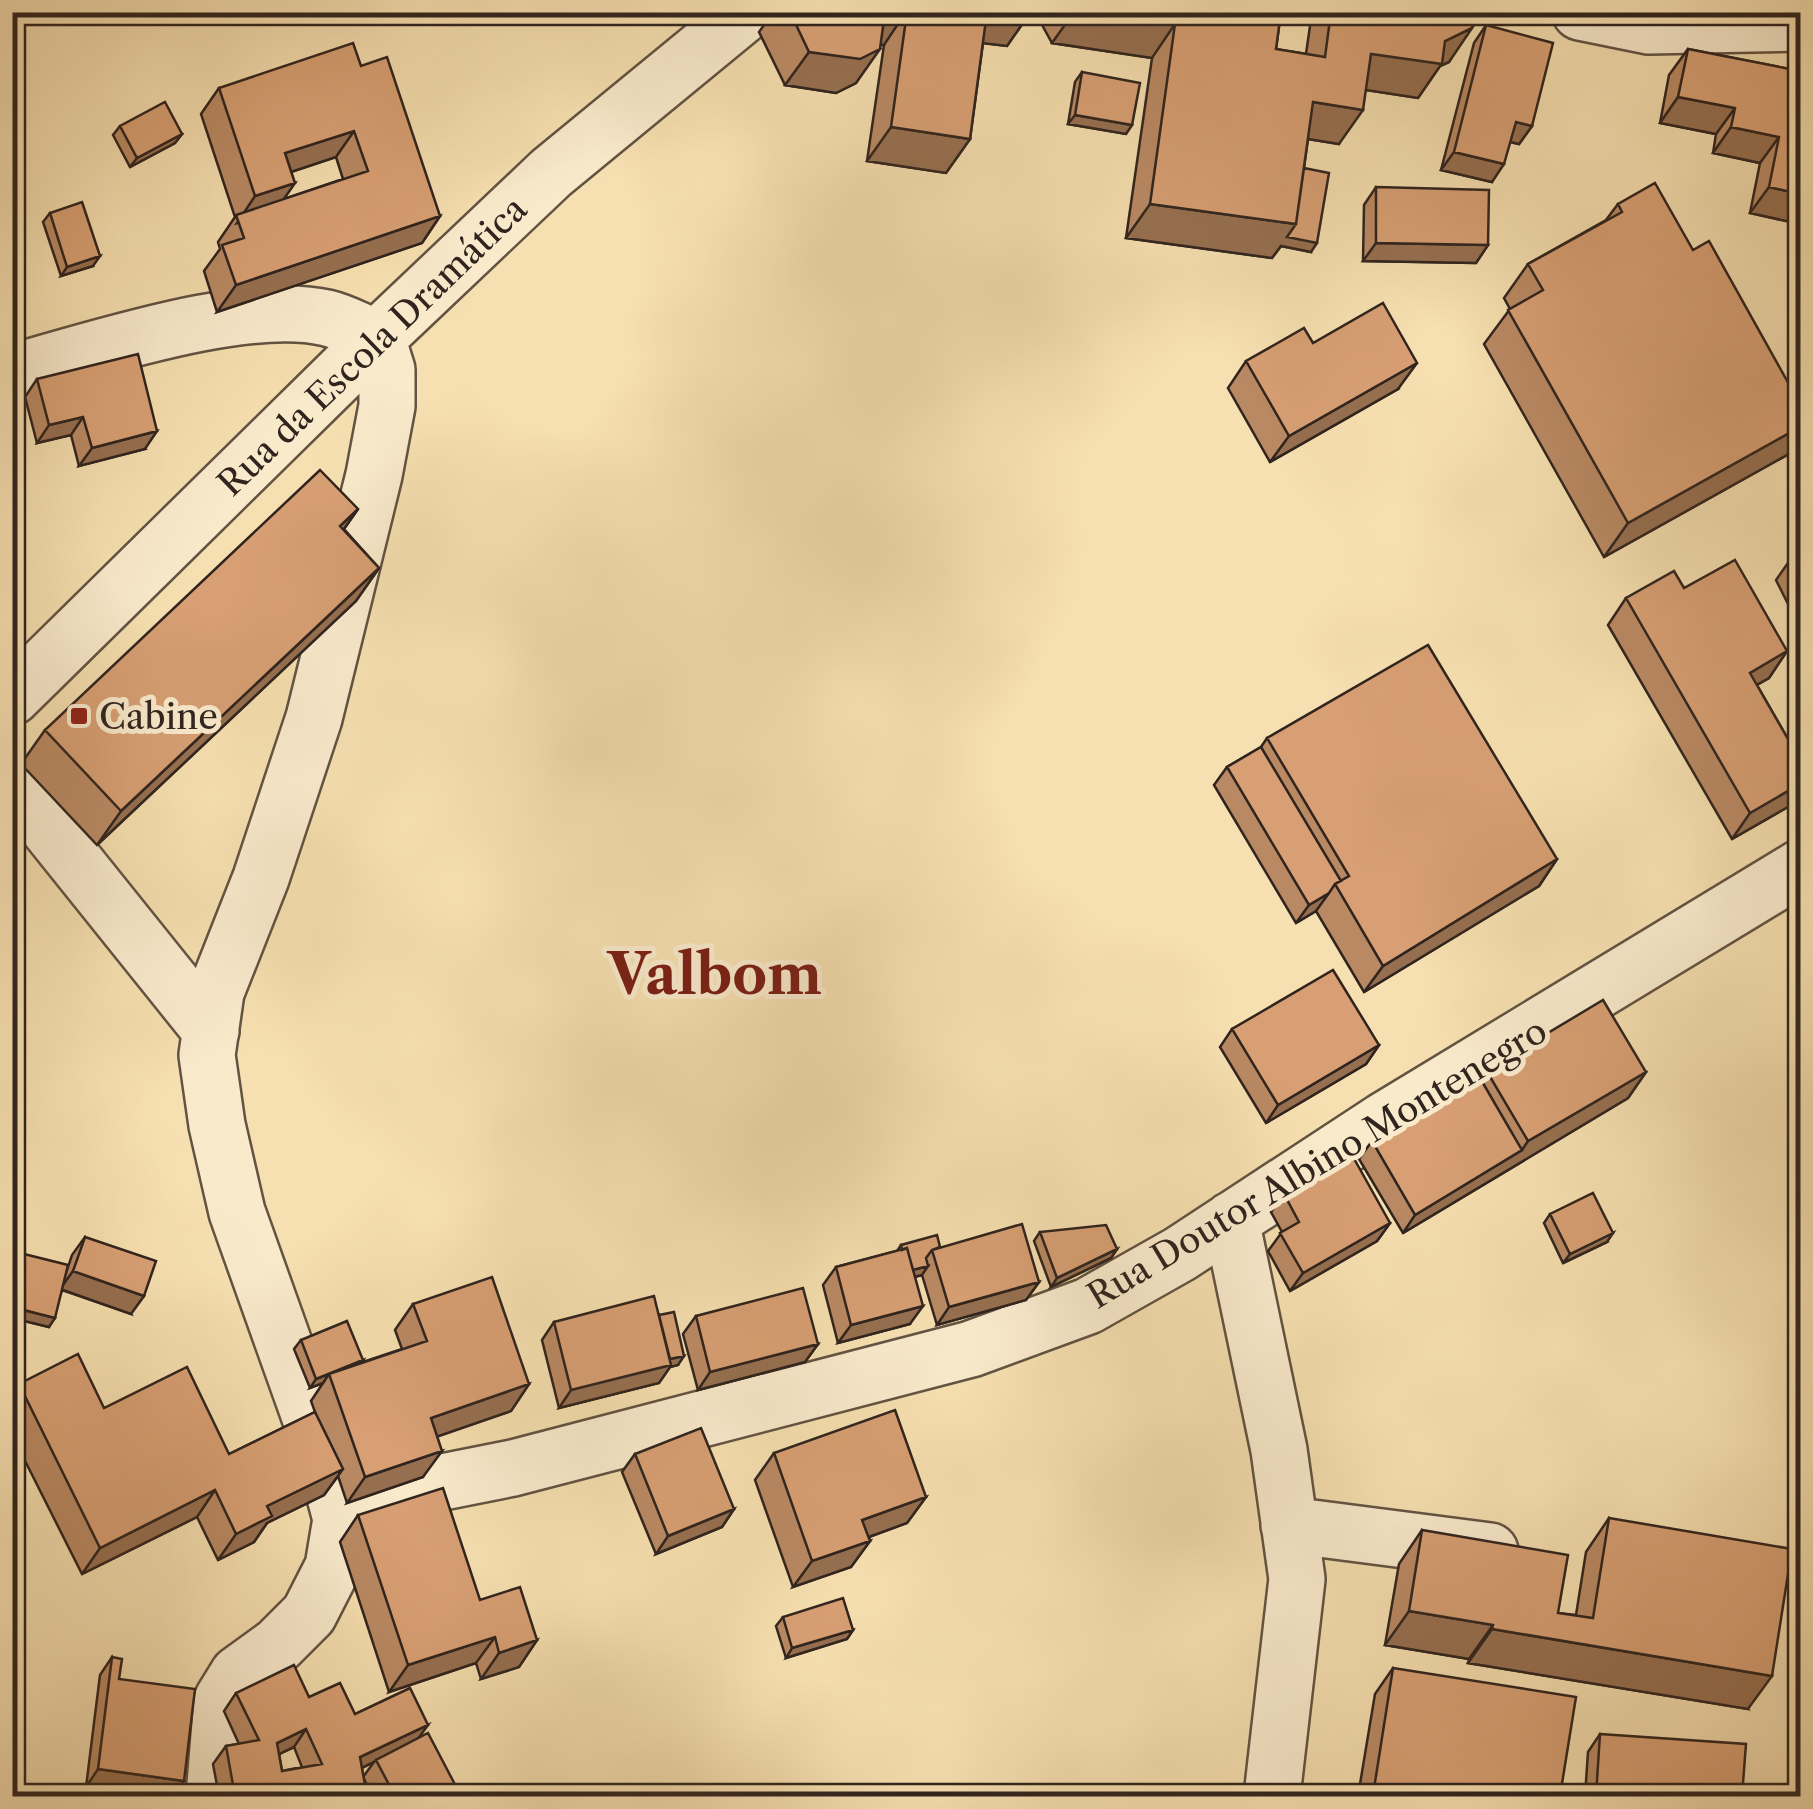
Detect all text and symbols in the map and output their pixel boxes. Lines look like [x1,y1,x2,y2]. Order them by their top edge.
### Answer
street label: Rua da Escola Dramática [209,187,536,505]
place label: Cabine [99,695,218,738]
marker: Cabine [68,705,90,727]
district label: Valbom [606,941,822,1008]
street label: Rua Doutor Albino Montenegro [1080,1009,1554,1317]

